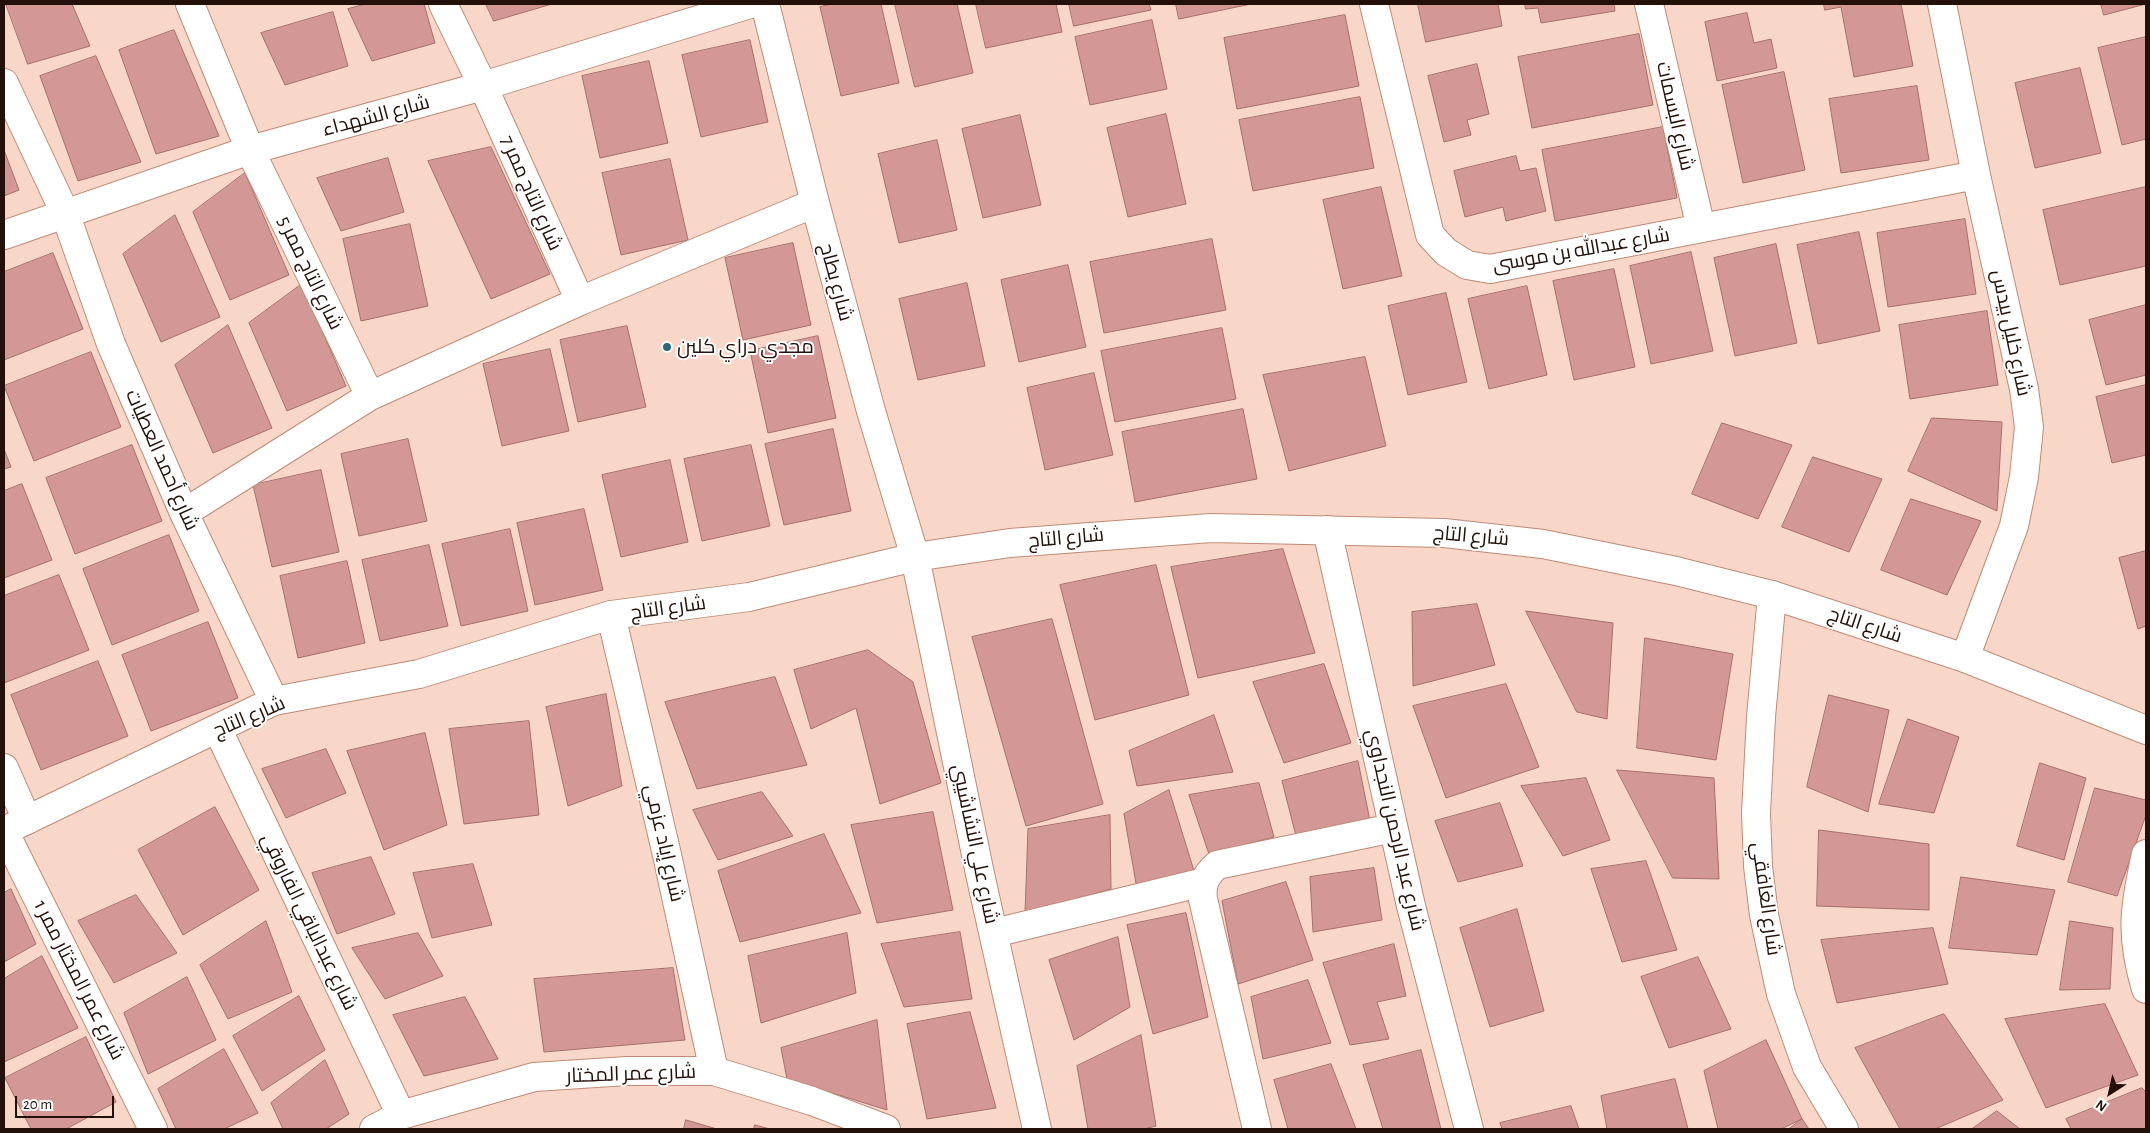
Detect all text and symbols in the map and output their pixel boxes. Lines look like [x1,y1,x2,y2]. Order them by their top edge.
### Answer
street label: شارع البسمات [1651,59,1699,173]
street label: شارع الشهداء [320,90,432,142]
street label: شارع التاج ممر 7 [495,132,567,254]
street label: شارع التاج ممر 5 [272,212,348,334]
street label: شارع عبدالله بن موسى [1491,223,1671,277]
street label: شارع يطاح [814,240,858,324]
street label: شارع خليل بيدس [1986,268,2036,398]
place label: مجدي دراي كلين [677,335,814,359]
marker: مجدي دراي كلين [661,341,673,353]
street label: شارع أحمد العطيات [120,386,204,534]
street label: شارع التاج [1432,521,1510,551]
street label: شارع التاج [1027,523,1105,553]
street label: شارع التاج [629,591,707,625]
street label: شارع التاج [1825,602,1905,648]
street label: شارع التاج [209,691,289,743]
street label: شارع عبد الرحمن النجداوي [1360,727,1430,933]
street label: شارع علي النشاشيبي [946,762,1004,926]
street label: شارع إياد عزمي [639,782,689,904]
street label: شارع عبدالباقي الفاروقي [256,830,362,1014]
street label: شارع الغافقي [1746,841,1786,957]
street label: شارع عمر المختار ممر 1 [28,896,130,1064]
street label: شارع عمر المختار [566,1060,696,1088]
north arrow [2085,1068,2135,1118]
scale bar [18,1086,116,1118]
text: 20 m [23,1097,52,1112]
text: N [2093,1097,2109,1114]

